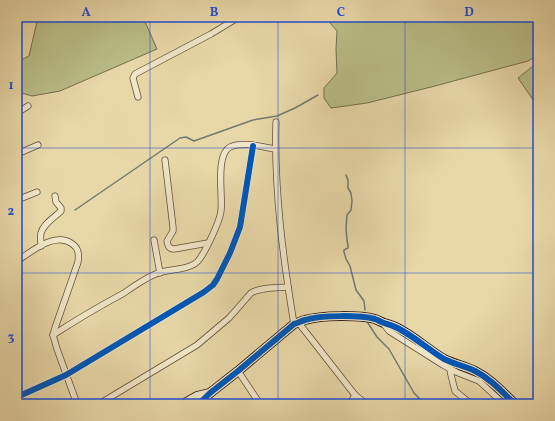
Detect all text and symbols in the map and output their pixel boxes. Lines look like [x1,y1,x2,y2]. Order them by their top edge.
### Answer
text: A [81,4,91,22]
text: B [210,4,219,22]
text: C [337,4,345,22]
text: D [464,4,474,22]
text: 1 [8,77,14,95]
text: 2 [8,203,15,221]
text: 3 [8,329,15,347]

